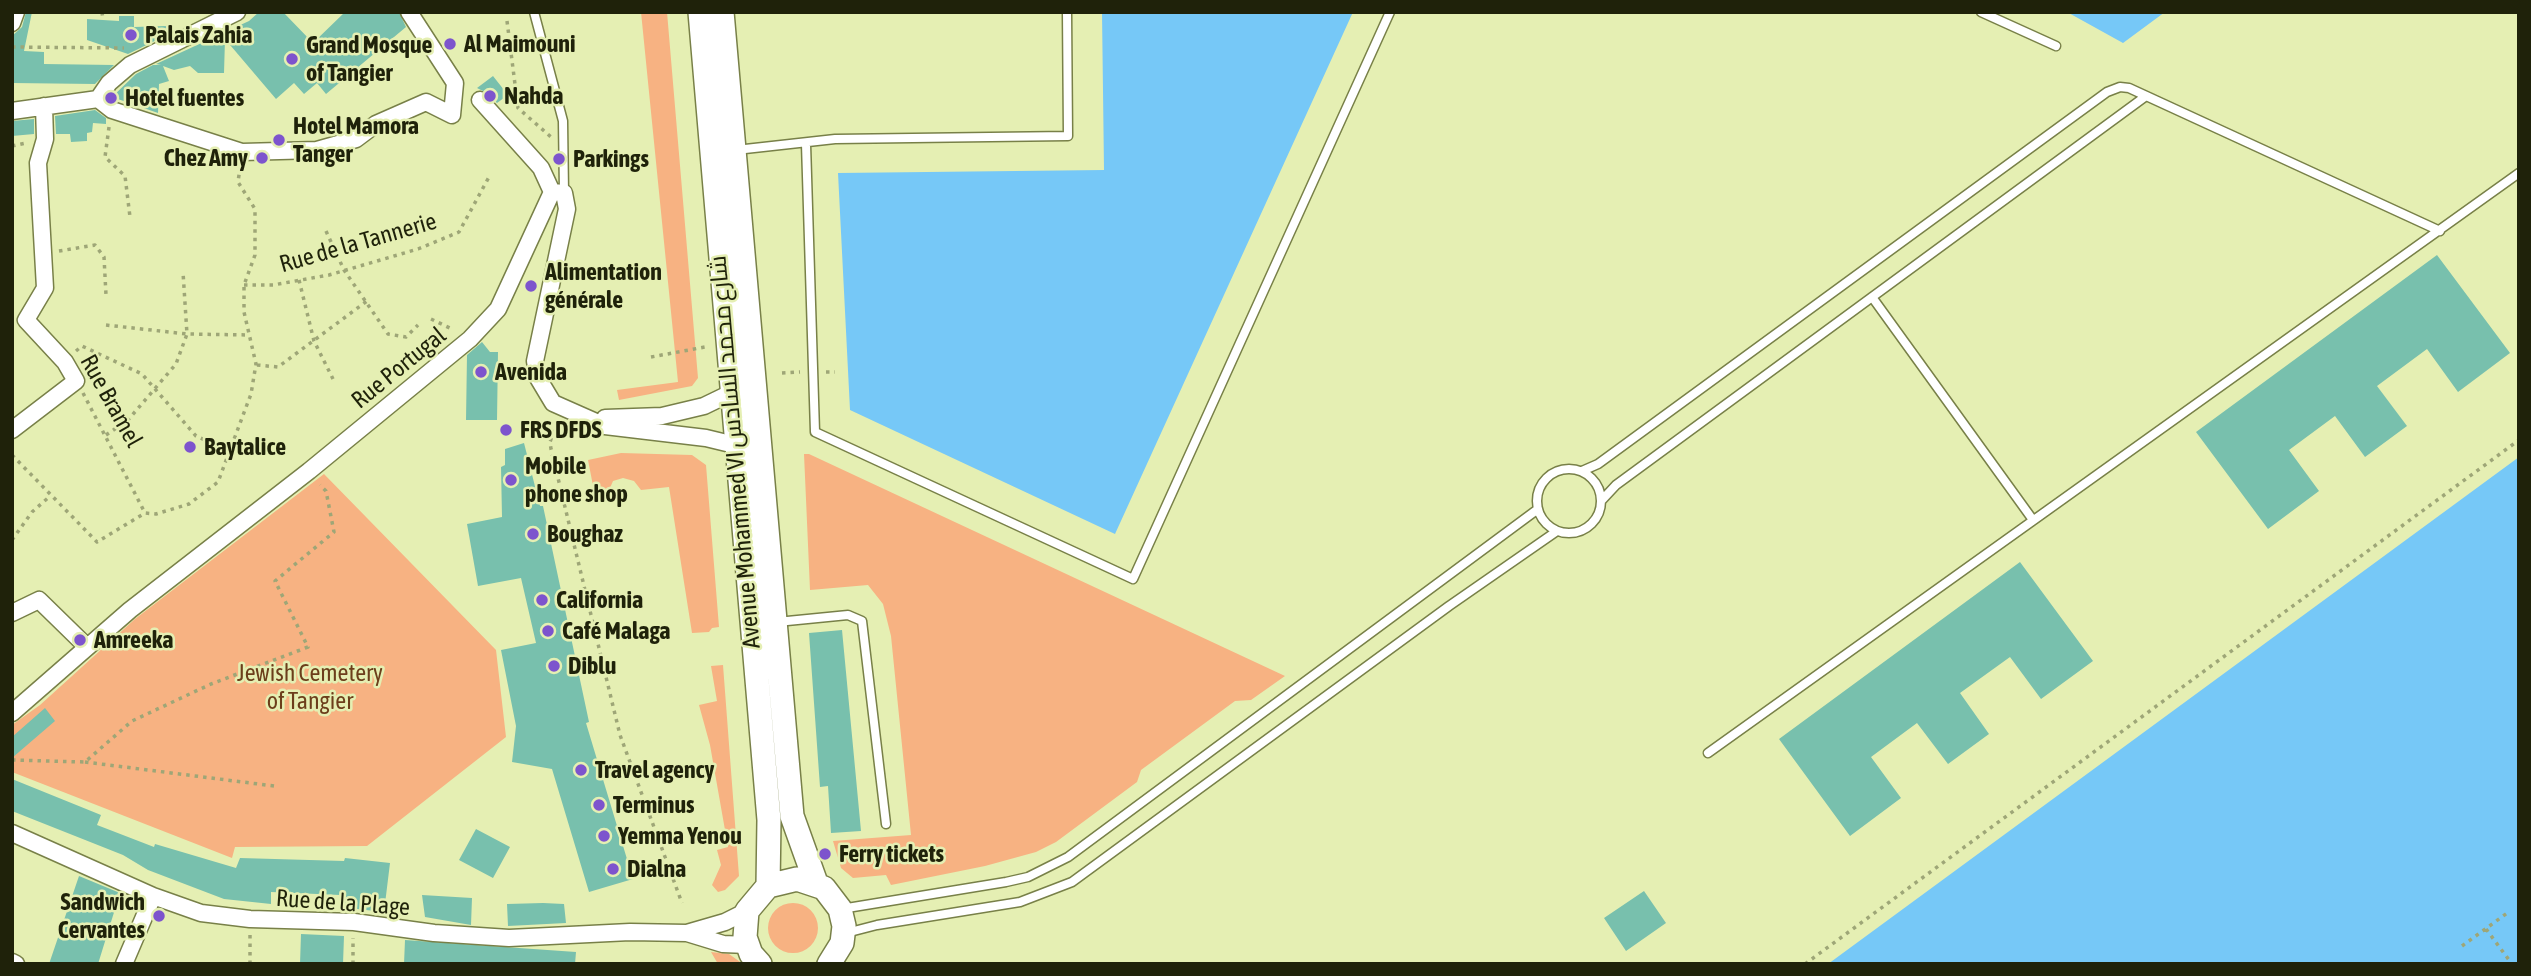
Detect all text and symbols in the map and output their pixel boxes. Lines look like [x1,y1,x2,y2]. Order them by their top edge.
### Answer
place label: Palais Zahia [145,21,253,49]
marker: Palais Zahia [123,27,139,43]
place label: Al Maimouni [464,30,575,58]
place label: Grand Mosque of Tangier [306,31,432,87]
marker: Al Maimouni [442,36,458,52]
marker: Grand Mosque of Tangier [284,51,300,67]
place label: Nahda [504,82,563,110]
place label: Hotel fuentes [125,84,244,112]
marker: Nahda [482,88,498,104]
marker: Hotel fuentes [103,90,119,106]
place label: Hotel Mamora Tanger [293,112,419,168]
marker: Hotel Mamora Tanger [271,132,287,148]
place label: Chez Amy [164,144,248,172]
place label: Parkings [573,145,649,173]
marker: Chez Amy [254,150,270,166]
marker: Parkings [551,151,567,167]
street label: Rue de la Tannerie [276,207,440,279]
street label: Avenue Mohammed VI شارع محمد السادس [703,254,767,650]
place label: Alimentation générale [545,258,662,314]
marker: Alimentation générale [523,278,539,294]
street label: Rue Portugal [346,321,452,415]
street label: Rue Bramel [74,350,148,452]
place label: Avenida [495,358,567,386]
marker: Avenida [473,364,489,380]
place label: FRS DFDS [520,416,602,444]
marker: FRS DFDS [498,422,514,438]
place label: Baytalice [204,433,286,461]
marker: Baytalice [182,439,198,455]
place label: Mobile phone shop [525,452,628,508]
marker: Mobile phone shop [503,472,519,488]
place label: Boughaz [547,520,623,548]
marker: Boughaz [525,526,541,542]
place label: California [556,586,643,614]
marker: California [534,592,550,608]
place label: Café Malaga [562,617,671,645]
marker: Café Malaga [540,623,556,639]
place label: Amreeka [94,626,174,654]
marker: Amreeka [72,632,88,648]
place label: Diblu [568,652,616,680]
marker: Diblu [546,658,562,674]
park label: Jewish Cemetery of Tangier [237,659,383,715]
place label: Travel agency [595,756,714,784]
marker: Travel agency [573,762,589,778]
place label: Terminus [613,791,695,819]
marker: Terminus [591,797,607,813]
place label: Yemma Yenou [618,822,742,850]
marker: Yemma Yenou [596,828,612,844]
place label: Ferry tickets [839,840,944,868]
marker: Ferry tickets [817,846,833,862]
place label: Dialna [627,855,686,883]
marker: Dialna [605,861,621,877]
street label: Rue de la Plage [275,884,411,922]
place label: Sandwich Cervantes [58,888,145,944]
marker: Sandwich Cervantes [151,908,167,924]

